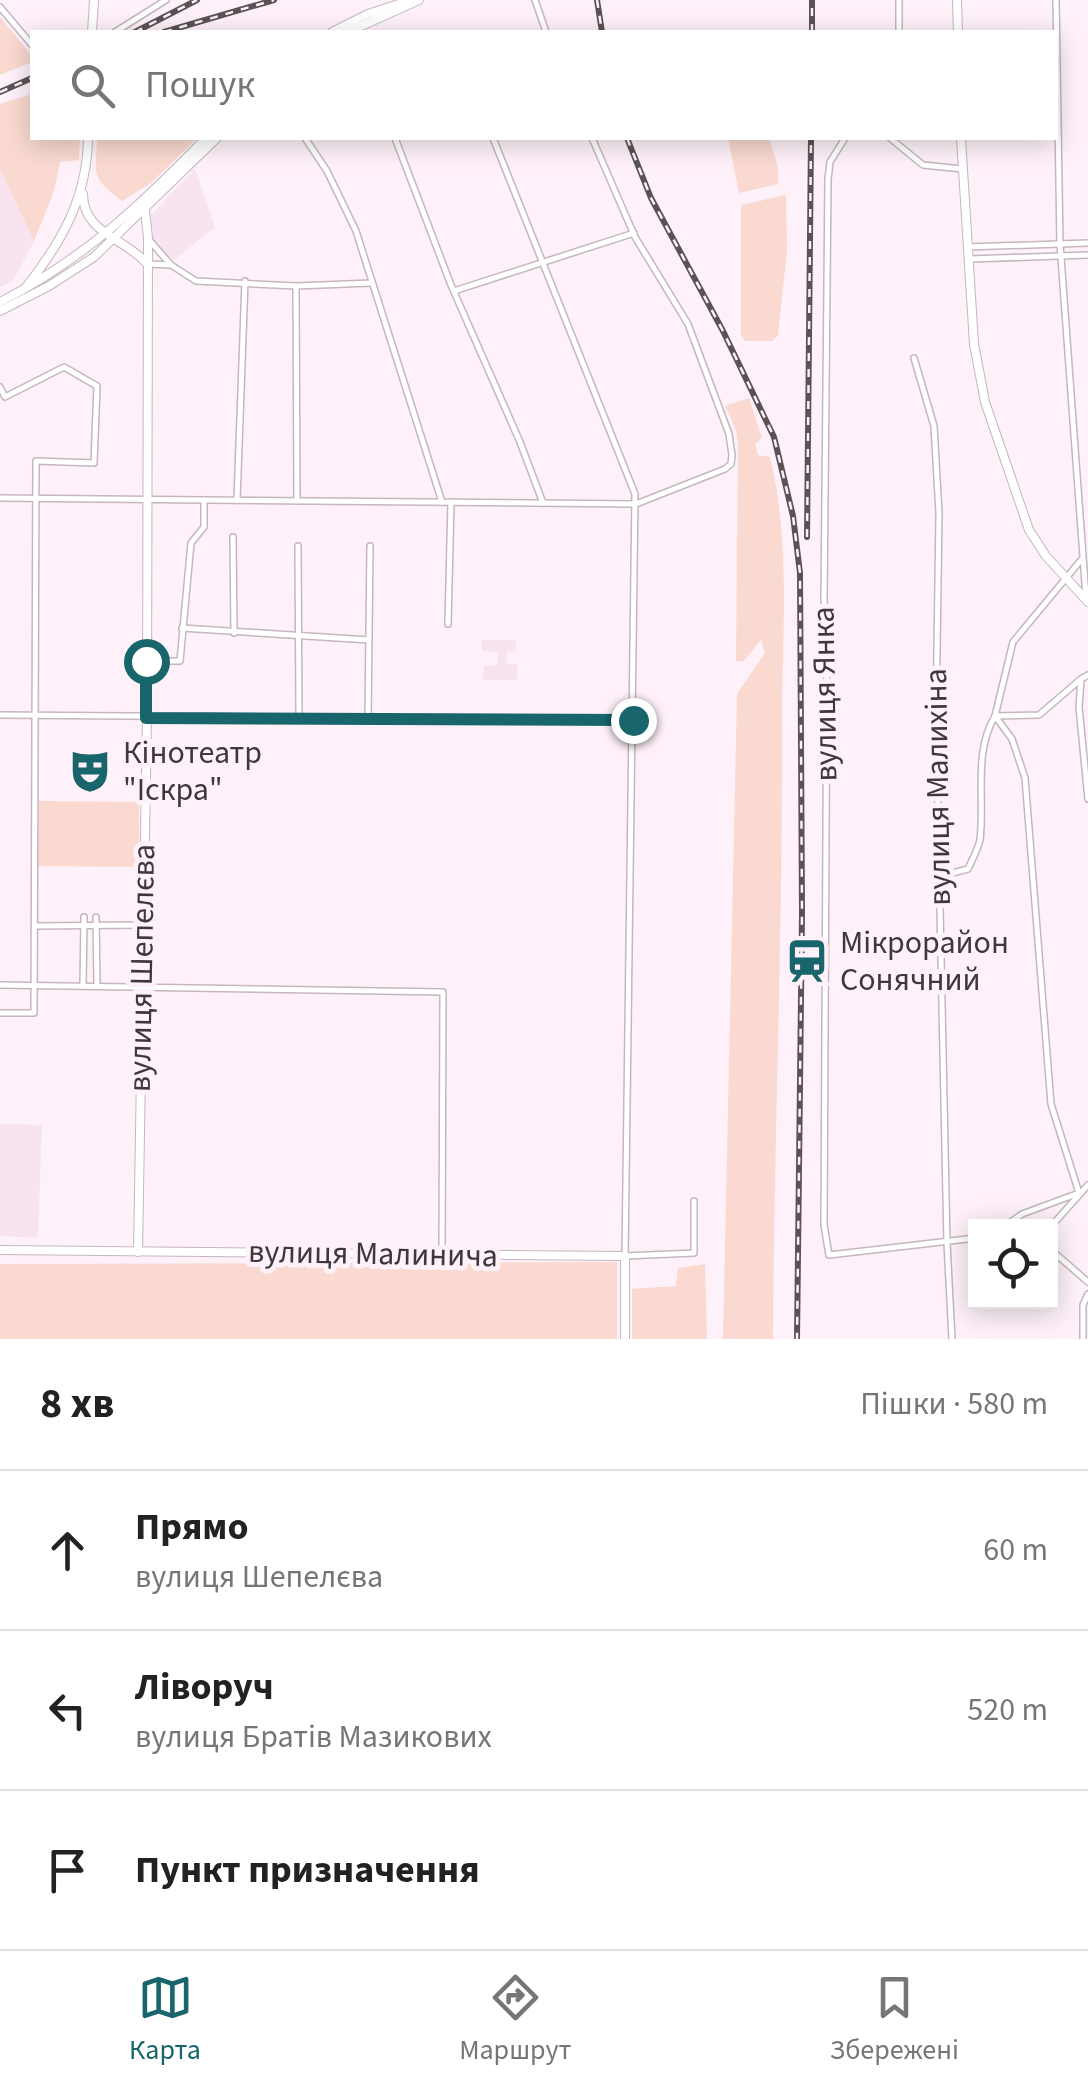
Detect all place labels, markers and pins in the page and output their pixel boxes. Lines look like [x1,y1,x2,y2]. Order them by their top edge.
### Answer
place label: Кінотеатр "Іскра" [123,730,262,813]
theatre icon: Кінотеатр "Іскра" [66,747,114,795]
place label: Мікрорайон Сонячний [840,920,1009,1003]
station icon: Мікрорайон Сонячний [783,937,831,985]

